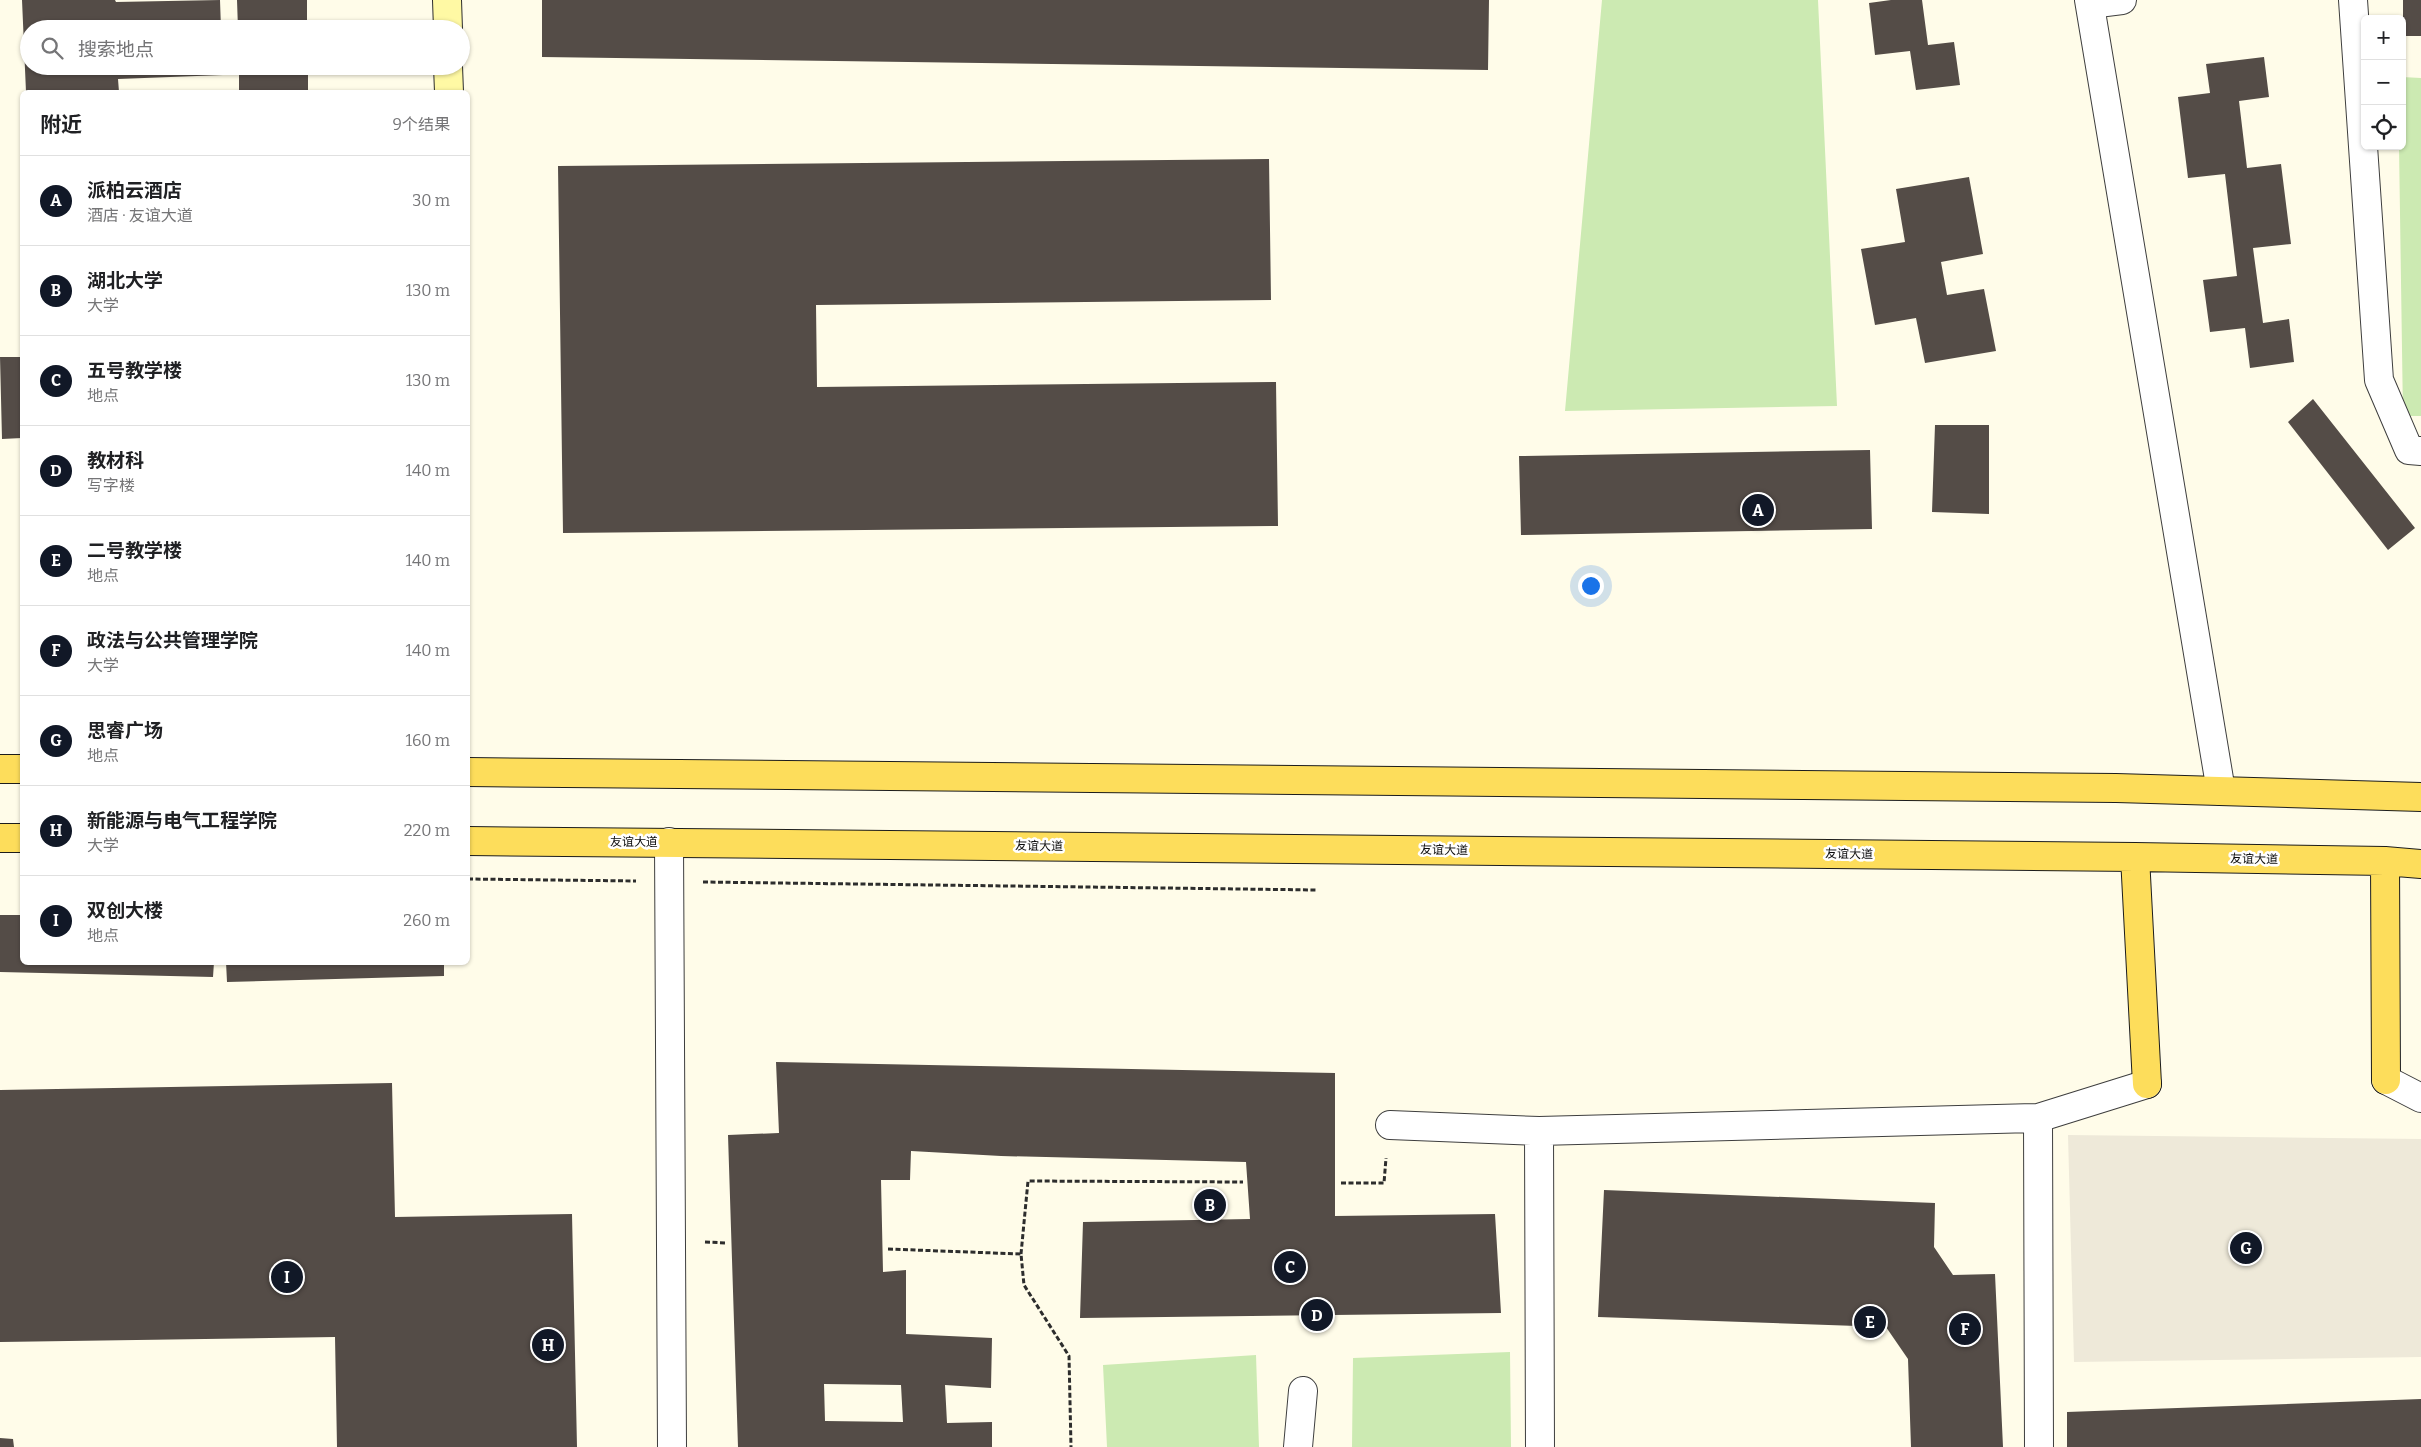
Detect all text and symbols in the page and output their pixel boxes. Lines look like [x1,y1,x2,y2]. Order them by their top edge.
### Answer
map controls [2361,15,2406,150]
button: + [2361,15,2406,60]
search box [20,20,470,75]
icon: search [38,34,66,62]
text: 搜索地点 [78,38,154,61]
button: − [2361,60,2406,105]
button: locate [2361,105,2406,150]
text: 附近 [40,112,82,138]
text: 9个结果 [393,115,450,134]
text: 派柏云酒店 [87,179,182,202]
text: A [50,191,62,210]
text: 30 m [412,191,450,210]
text: 酒店 · 友谊大道 [87,206,193,225]
text: 湖北大学 [87,269,163,292]
text: B [51,281,61,300]
text: 130 m [406,281,450,300]
text: 大学 [87,296,119,315]
text: 五号教学楼 [87,359,182,382]
text: C [51,371,61,390]
text: 130 m [406,371,450,390]
text: 地点 [87,386,119,405]
text: 教材科 [87,449,144,472]
text: D [50,461,62,480]
text: 140 m [405,461,450,480]
text: 写字楼 [87,476,135,495]
pin: A [1742,491,1774,529]
text: 二号教学楼 [87,539,182,562]
text: E [51,551,61,570]
text: 140 m [405,551,450,570]
text: 地点 [87,566,119,585]
your location [1578,573,1604,599]
text: 政法与公共管理学院 [87,629,258,652]
text: F [52,641,61,660]
text: 140 m [405,641,450,660]
text: 大学 [87,656,119,675]
text: 思睿广场 [87,719,163,742]
text: G [50,731,62,750]
text: 160 m [405,731,450,750]
text: 地点 [87,746,119,765]
text: 新能源与电气工程学院 [87,809,277,832]
text: H [50,821,62,840]
text: 220 m [404,821,450,840]
street label: 友谊大道 [610,835,658,849]
text: 大学 [87,836,119,855]
street label: 友谊大道 [1015,839,1063,853]
street label: 友谊大道 [1420,843,1468,857]
street label: 友谊大道 [1825,847,1873,861]
street label: 友谊大道 [2230,852,2278,866]
text: 双创大楼 [87,899,163,922]
text: I [53,911,59,930]
text: 260 m [403,911,450,930]
text: 地点 [87,926,119,945]
pin: B [1194,1186,1226,1224]
pin: G [2230,1229,2262,1267]
pin: C [1274,1248,1306,1286]
pin: I [271,1258,303,1296]
pin: D [1301,1296,1333,1334]
pin: E [1854,1303,1886,1341]
pin: F [1949,1310,1981,1348]
pin: H [532,1326,564,1364]

